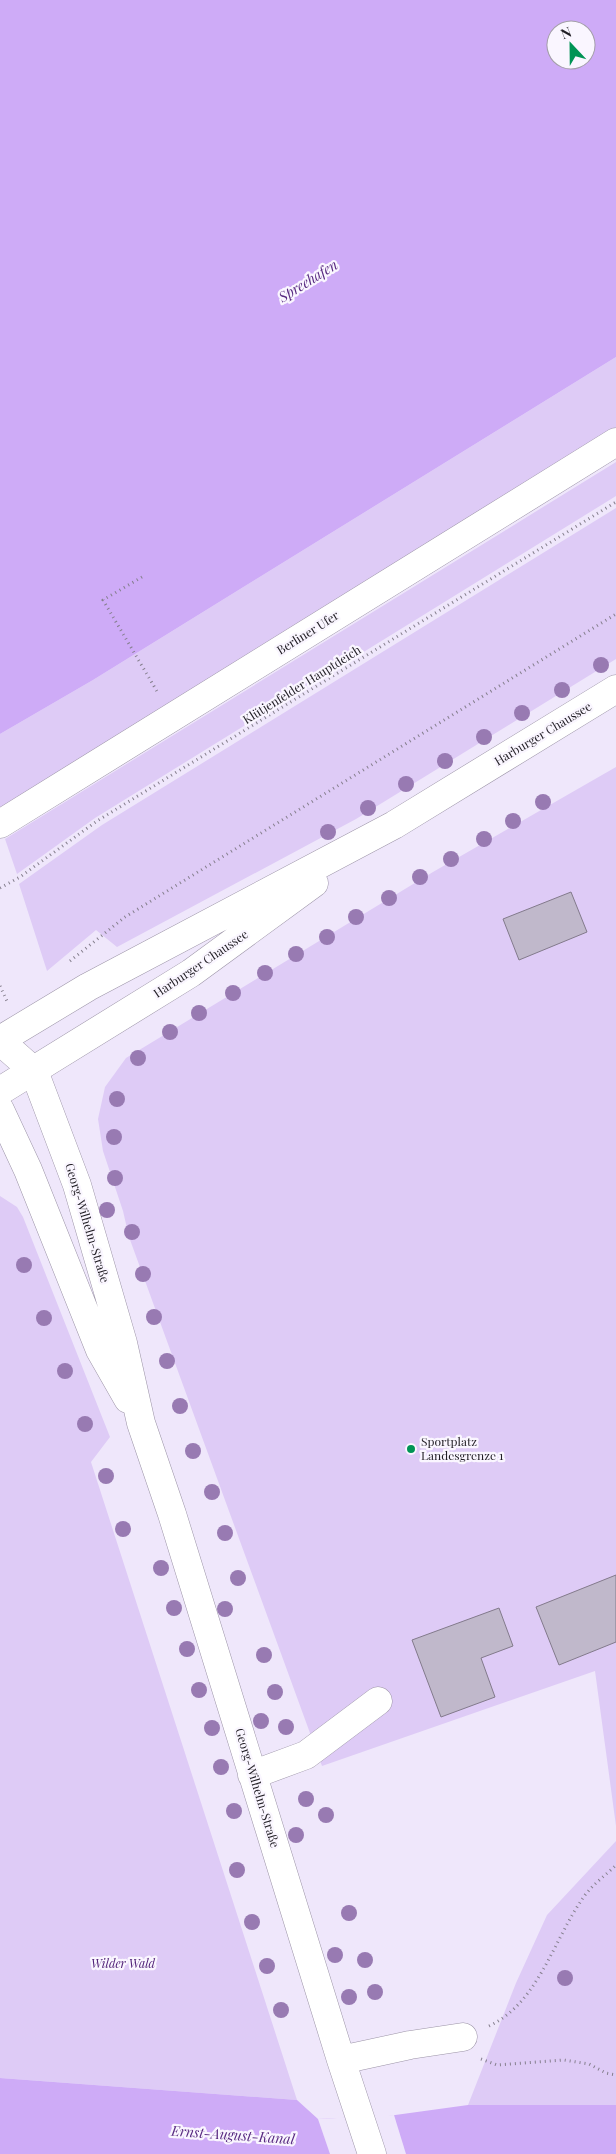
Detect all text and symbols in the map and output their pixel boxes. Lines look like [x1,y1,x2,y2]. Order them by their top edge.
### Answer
north arrow [546,20,596,70]
text: N [558,22,574,43]
water label: Spreehafen [274,255,341,307]
street label: Berliner Ufer [273,606,342,658]
street label: Klütjenfelder Hauptdeich [239,641,364,727]
street label: Harburger Chaussee [491,698,594,769]
street label: Harburger Chaussee [150,926,251,1001]
street label: Georg-Wilhelm-Straße [62,1161,114,1285]
place label: Sportplatz Landesgrenze 1 [421,1433,504,1463]
marker: Sportplatz Landesgrenze 1 [405,1443,417,1455]
street label: Georg-Wilhelm-Straße [232,1726,284,1850]
park label: Wilder Wald [91,1955,156,1971]
water label: Ernst-August-Kanal [170,2121,296,2148]

